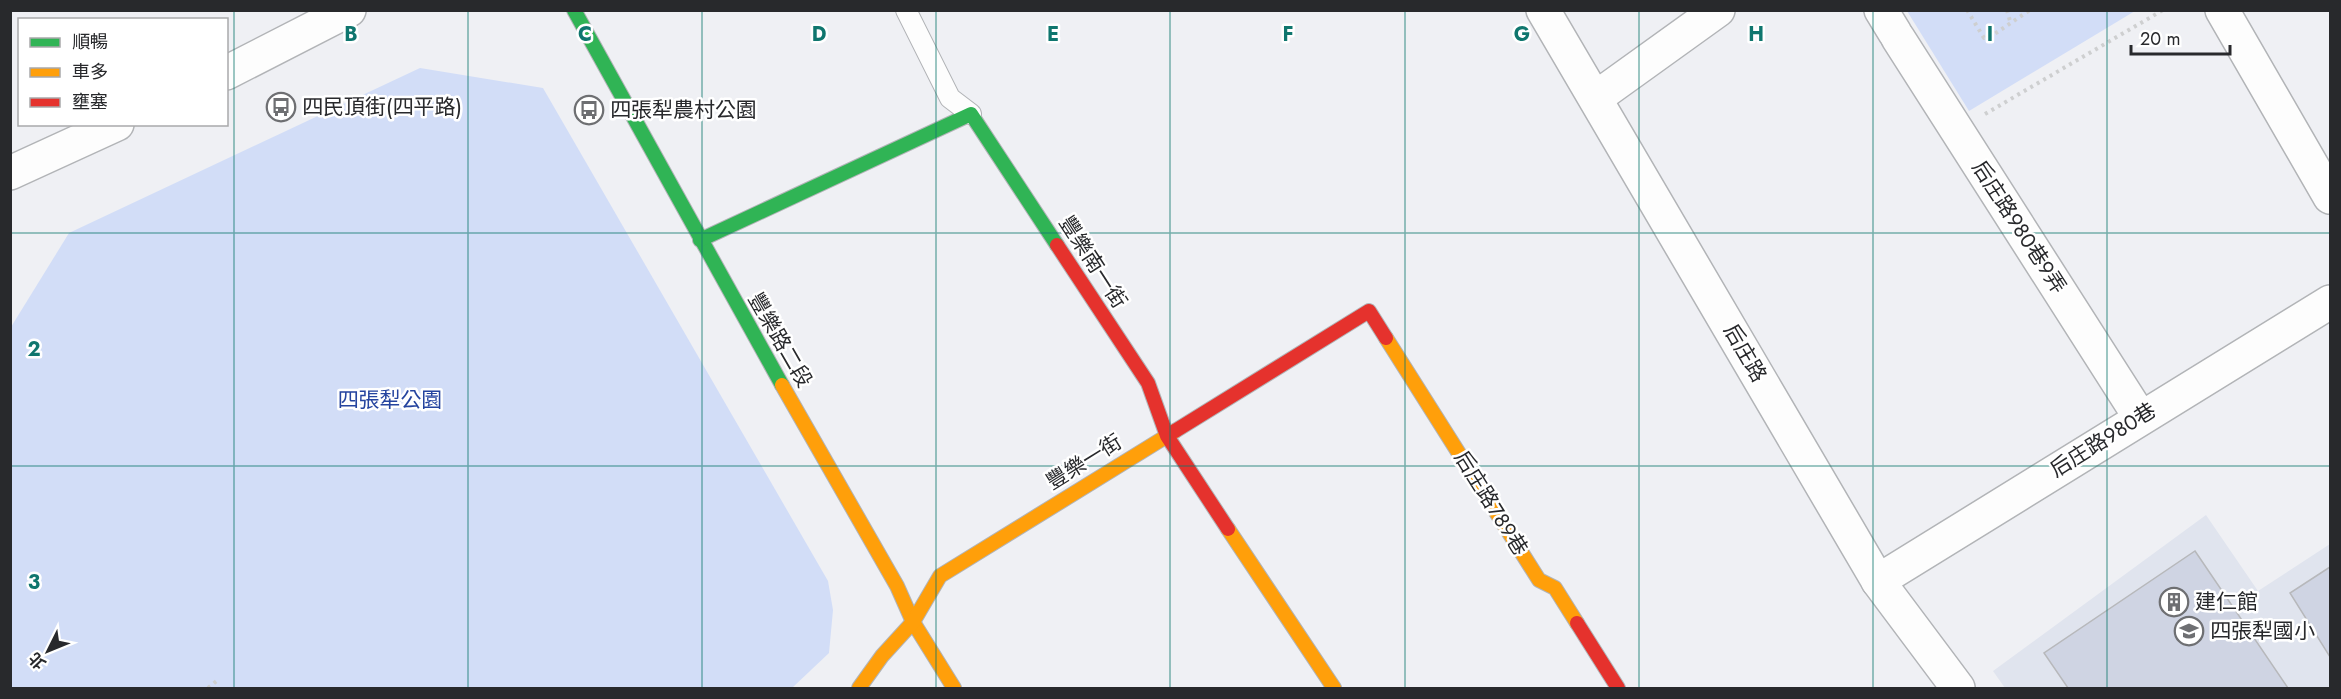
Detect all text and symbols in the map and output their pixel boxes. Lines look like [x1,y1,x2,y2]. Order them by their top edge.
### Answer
legend [18,18,228,126]
scale bar [2131,18,2230,56]
text: B [344,20,358,49]
text: C [578,20,592,49]
text: D [812,20,826,49]
text: E [1047,20,1059,49]
text: F [1282,20,1294,49]
text: G [1514,20,1530,49]
text: H [1748,20,1764,49]
text: I [1987,20,1993,49]
text: 20 m [2140,26,2180,52]
text: 順暢 [72,29,108,55]
text: 車多 [72,59,108,85]
text: 壅塞 [72,89,108,115]
bus stop icon: 四民頂街(四平路) [265,91,297,123]
place label: 四民頂街(四平路) [302,92,462,122]
bus stop icon: 四張犁農村公園 [573,94,605,126]
place label: 四張犁農村公園 [610,95,757,125]
street label: 后庄路980巷9弄 [1965,155,2073,299]
street label: 豐樂南一街 [1052,210,1134,314]
street label: 豐樂路二段 [741,287,819,393]
street label: 后庄路 [1716,318,1774,388]
text: 2 [27,335,41,364]
park label: 四張犁公園 [338,385,443,415]
street label: 后庄路980巷 [2044,395,2162,485]
street label: 豐樂一街 [1040,427,1128,497]
street label: 后庄路789巷 [1447,445,1535,561]
text: 3 [28,568,40,597]
building icon: 建仁館 [2158,586,2190,618]
place label: 建仁館 [2195,587,2258,617]
school or university icon: 四張犁國小 [2173,615,2205,647]
place label: 四張犁國小 [2210,616,2315,646]
north arrow [18,621,78,681]
text: 北 [24,647,51,675]

